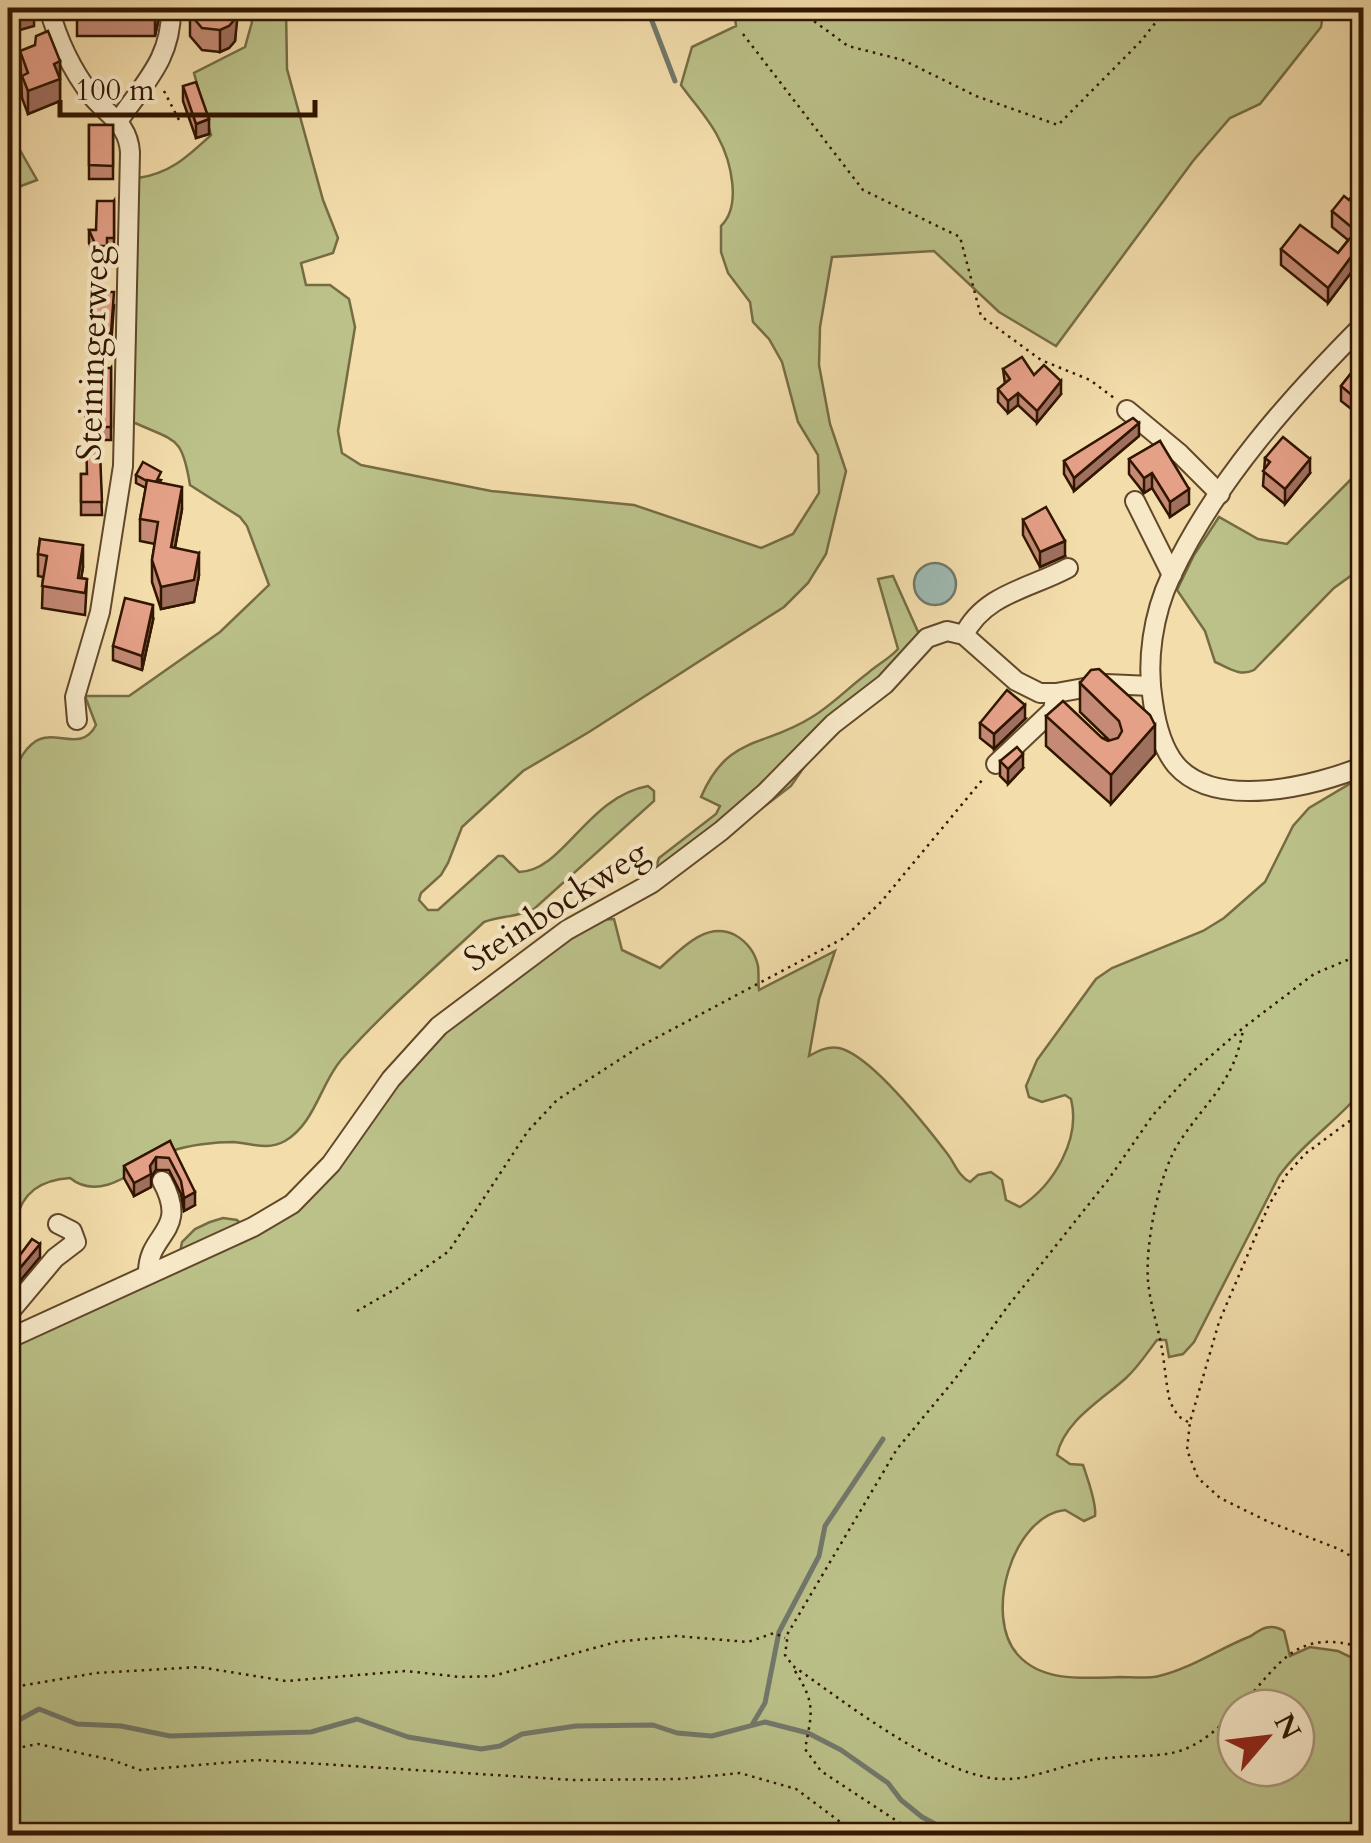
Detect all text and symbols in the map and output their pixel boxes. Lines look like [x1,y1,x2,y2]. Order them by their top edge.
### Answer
scale bar [60,55,315,117]
text: 100 m [75,70,155,111]
street label: Steiningerweg [65,244,121,462]
street label: Steinbockweg [455,828,658,983]
north arrow [1216,1688,1316,1788]
text: N [1265,1707,1310,1746]

